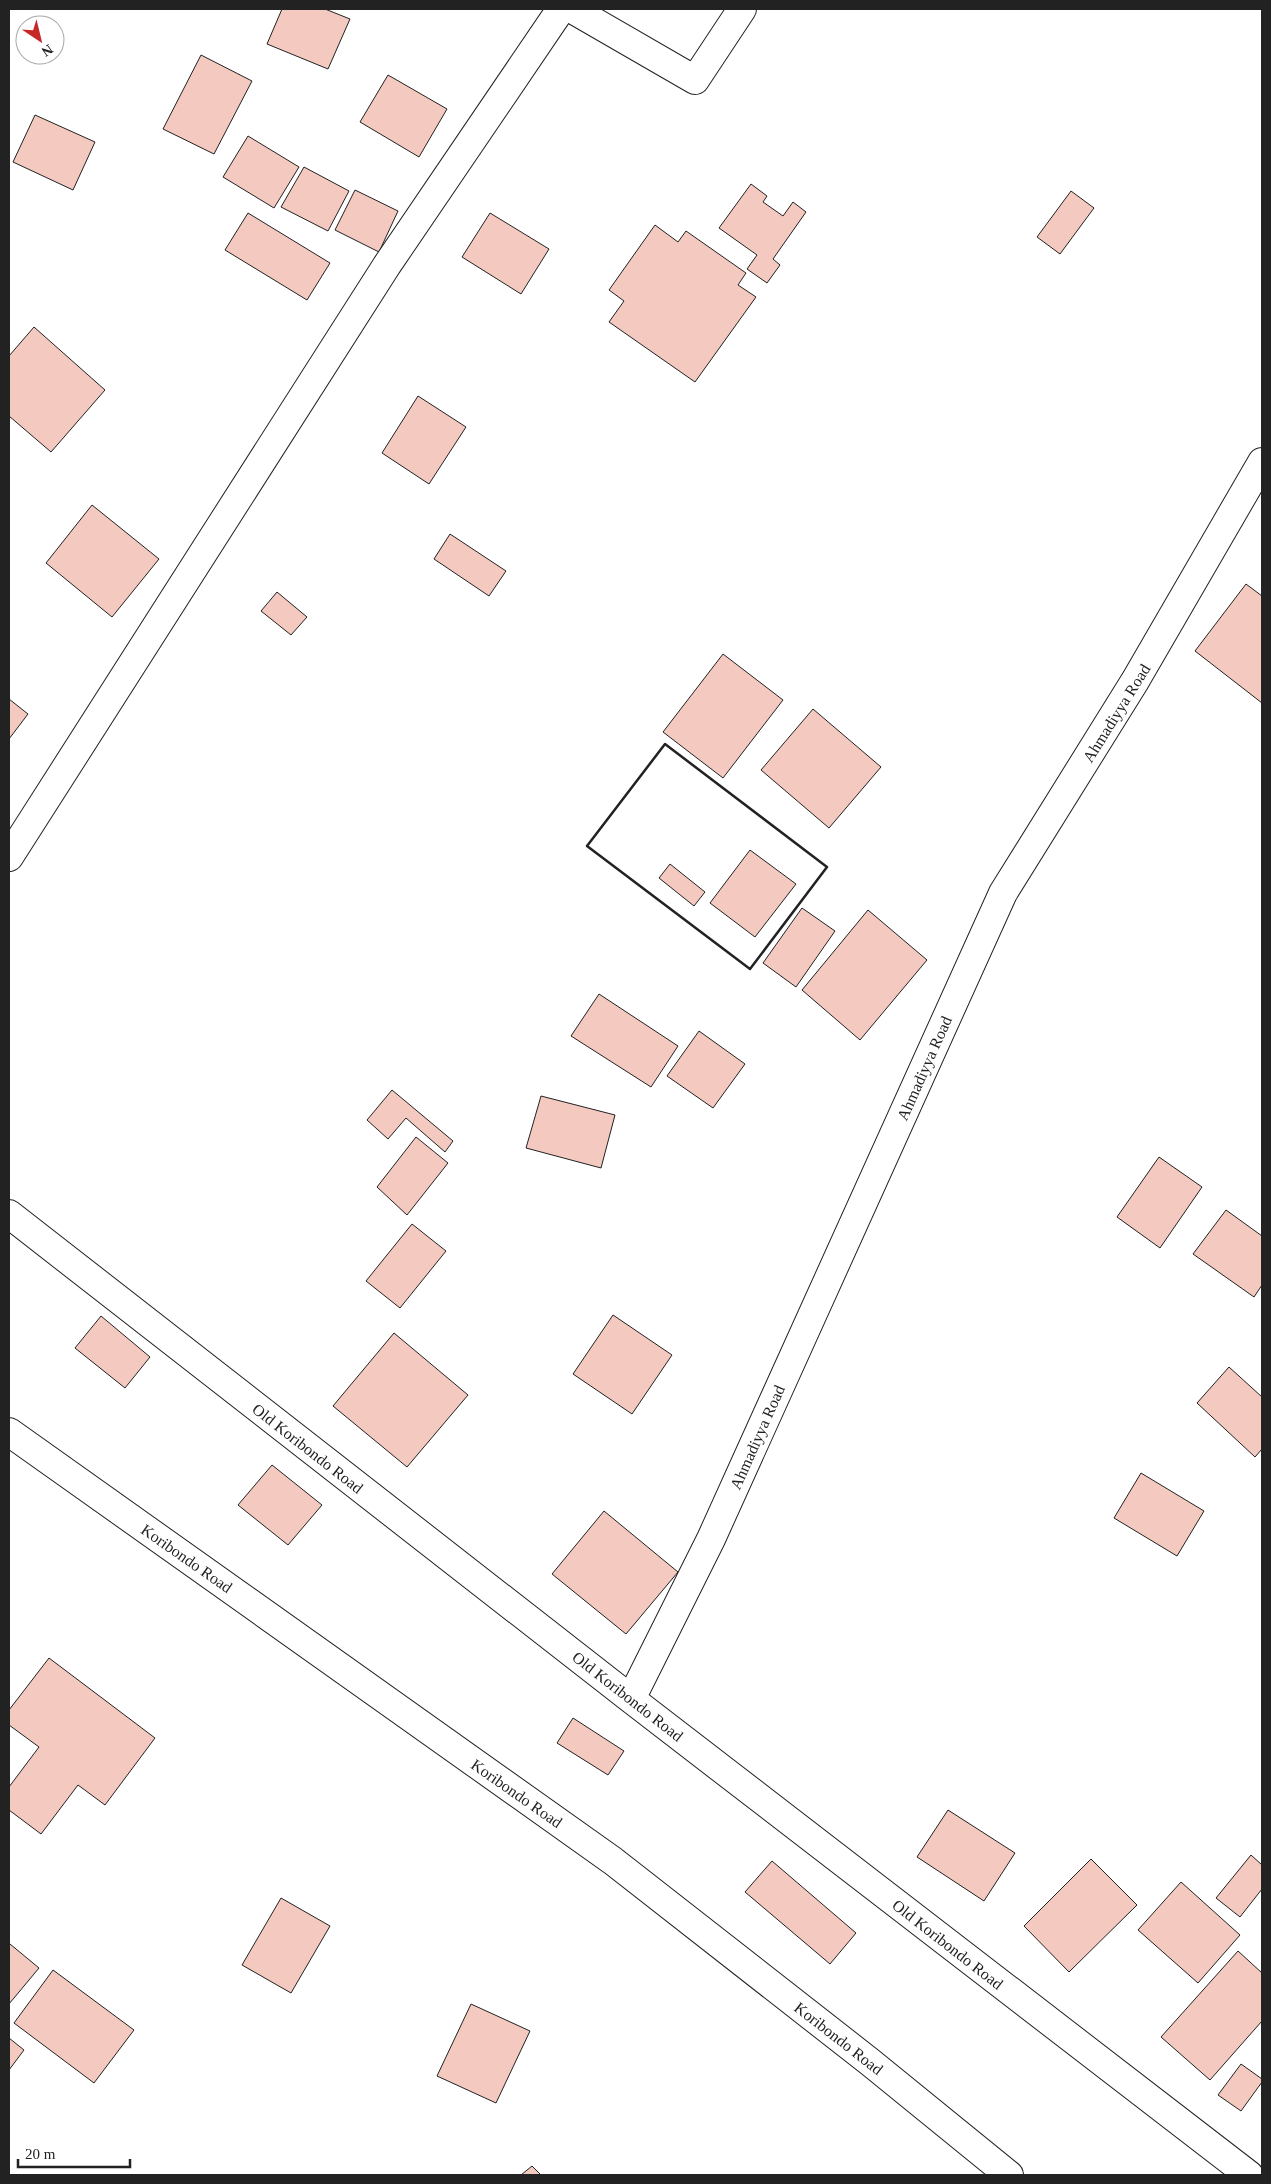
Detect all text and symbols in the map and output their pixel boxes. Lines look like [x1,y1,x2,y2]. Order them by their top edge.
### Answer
north arrow [15,15,65,65]
text: N [39,41,56,59]
street label: Ahmadiyya Road [1079,661,1154,766]
street label: Ahmadiyya Road [894,1013,956,1123]
street label: Ahmadiyya Road [727,1382,789,1492]
street label: Old Koribondo Road [249,1400,366,1497]
street label: Koribondo Road [138,1521,235,1596]
street label: Old Koribondo Road [569,1648,686,1745]
street label: Koribondo Road [468,1756,565,1831]
street label: Old Koribondo Road [889,1896,1006,1993]
street label: Koribondo Road [791,1999,886,2078]
scale bar [18,2136,130,2168]
text: 20 m [25,2146,56,2162]

